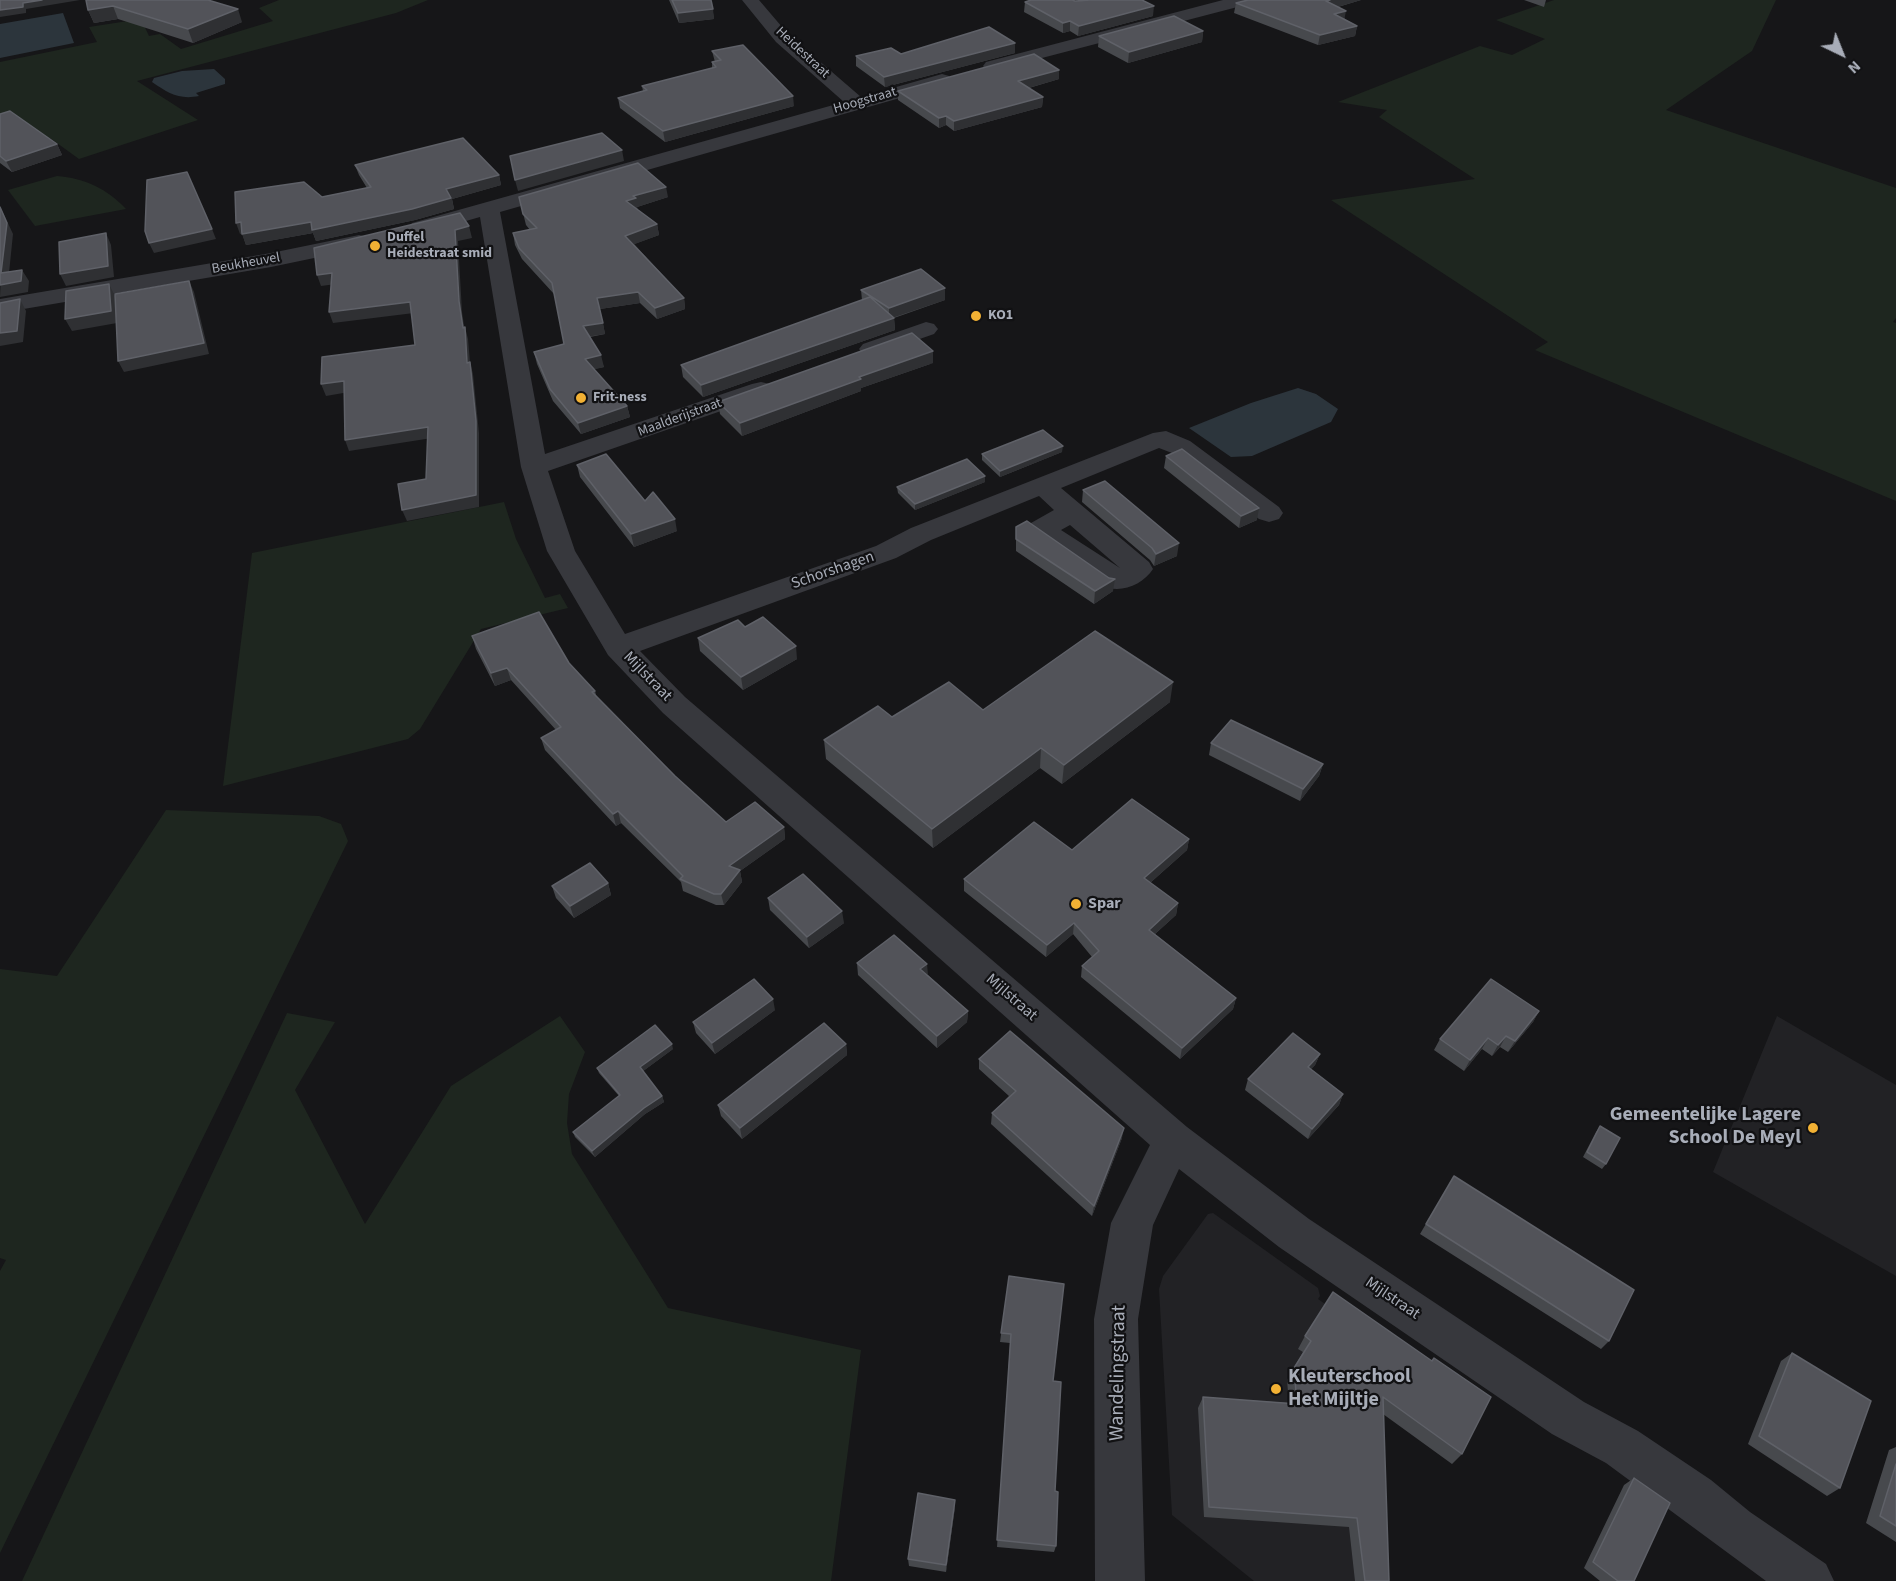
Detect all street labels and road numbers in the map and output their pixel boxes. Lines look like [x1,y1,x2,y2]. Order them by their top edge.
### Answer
street label: Heidestraat [772,24,832,82]
street label: Hoogstraat [832,84,898,118]
street label: Beukheuvel [211,250,281,278]
street label: Maalderijstraat [636,395,724,441]
street label: Schorshagen [789,548,877,594]
street label: Mijlstraat [619,648,675,706]
street label: Mijlstraat [981,970,1041,1026]
street label: Mijlstraat [1361,1274,1423,1324]
street label: Wandelingstraat [1106,1305,1132,1441]

